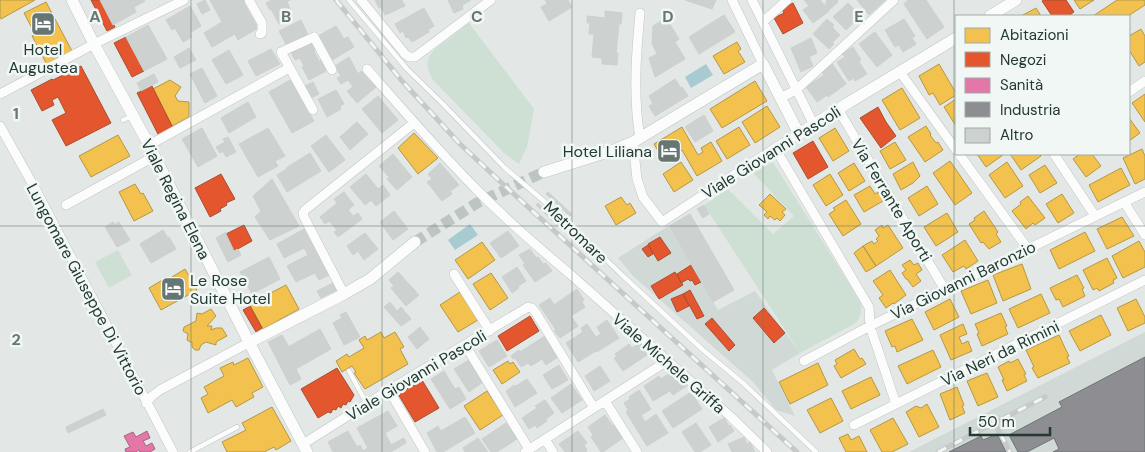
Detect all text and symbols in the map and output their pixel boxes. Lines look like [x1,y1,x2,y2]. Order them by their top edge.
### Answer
text: A [89,6,101,27]
text: B [281,6,291,27]
text: C [471,6,483,27]
text: D [662,6,674,27]
text: E [854,6,864,27]
hotel icon: Hotel Augustea [30,11,56,37]
legend [955,15,1130,155]
text: Abitazioni [1000,25,1069,45]
place label: Hotel Augustea [8,39,78,78]
text: Negozi [1000,50,1046,70]
text: Sanità [1000,75,1043,95]
text: Industria [1000,100,1061,120]
street label: Viale Giovanni Pascoli [698,101,845,204]
text: 1 [13,103,19,124]
text: Altro [1000,125,1033,145]
street label: Viale Regina Elena [136,135,215,263]
street label: Via Ferrante Aporti [846,135,937,266]
hotel icon: Hotel Liliana [656,138,682,164]
place label: Hotel Liliana [563,141,652,162]
street label: Lungomare Giuseppe Di Vittorio [22,180,151,399]
street label: Metromare [539,197,612,268]
street label: Via Giovanni Baronzio [887,236,1039,325]
place label: Le Rose Suite Hotel [190,270,270,309]
hotel icon: Le Rose Suite Hotel [160,276,186,302]
street label: Viale Michele Griffa [608,309,730,418]
street label: Via Neri da Rimini [938,316,1063,391]
street label: Viale Giovanni Pascoli [342,325,490,426]
text: 2 [11,329,21,350]
scale bar [970,404,1050,436]
text: 50 m [978,412,1015,432]

